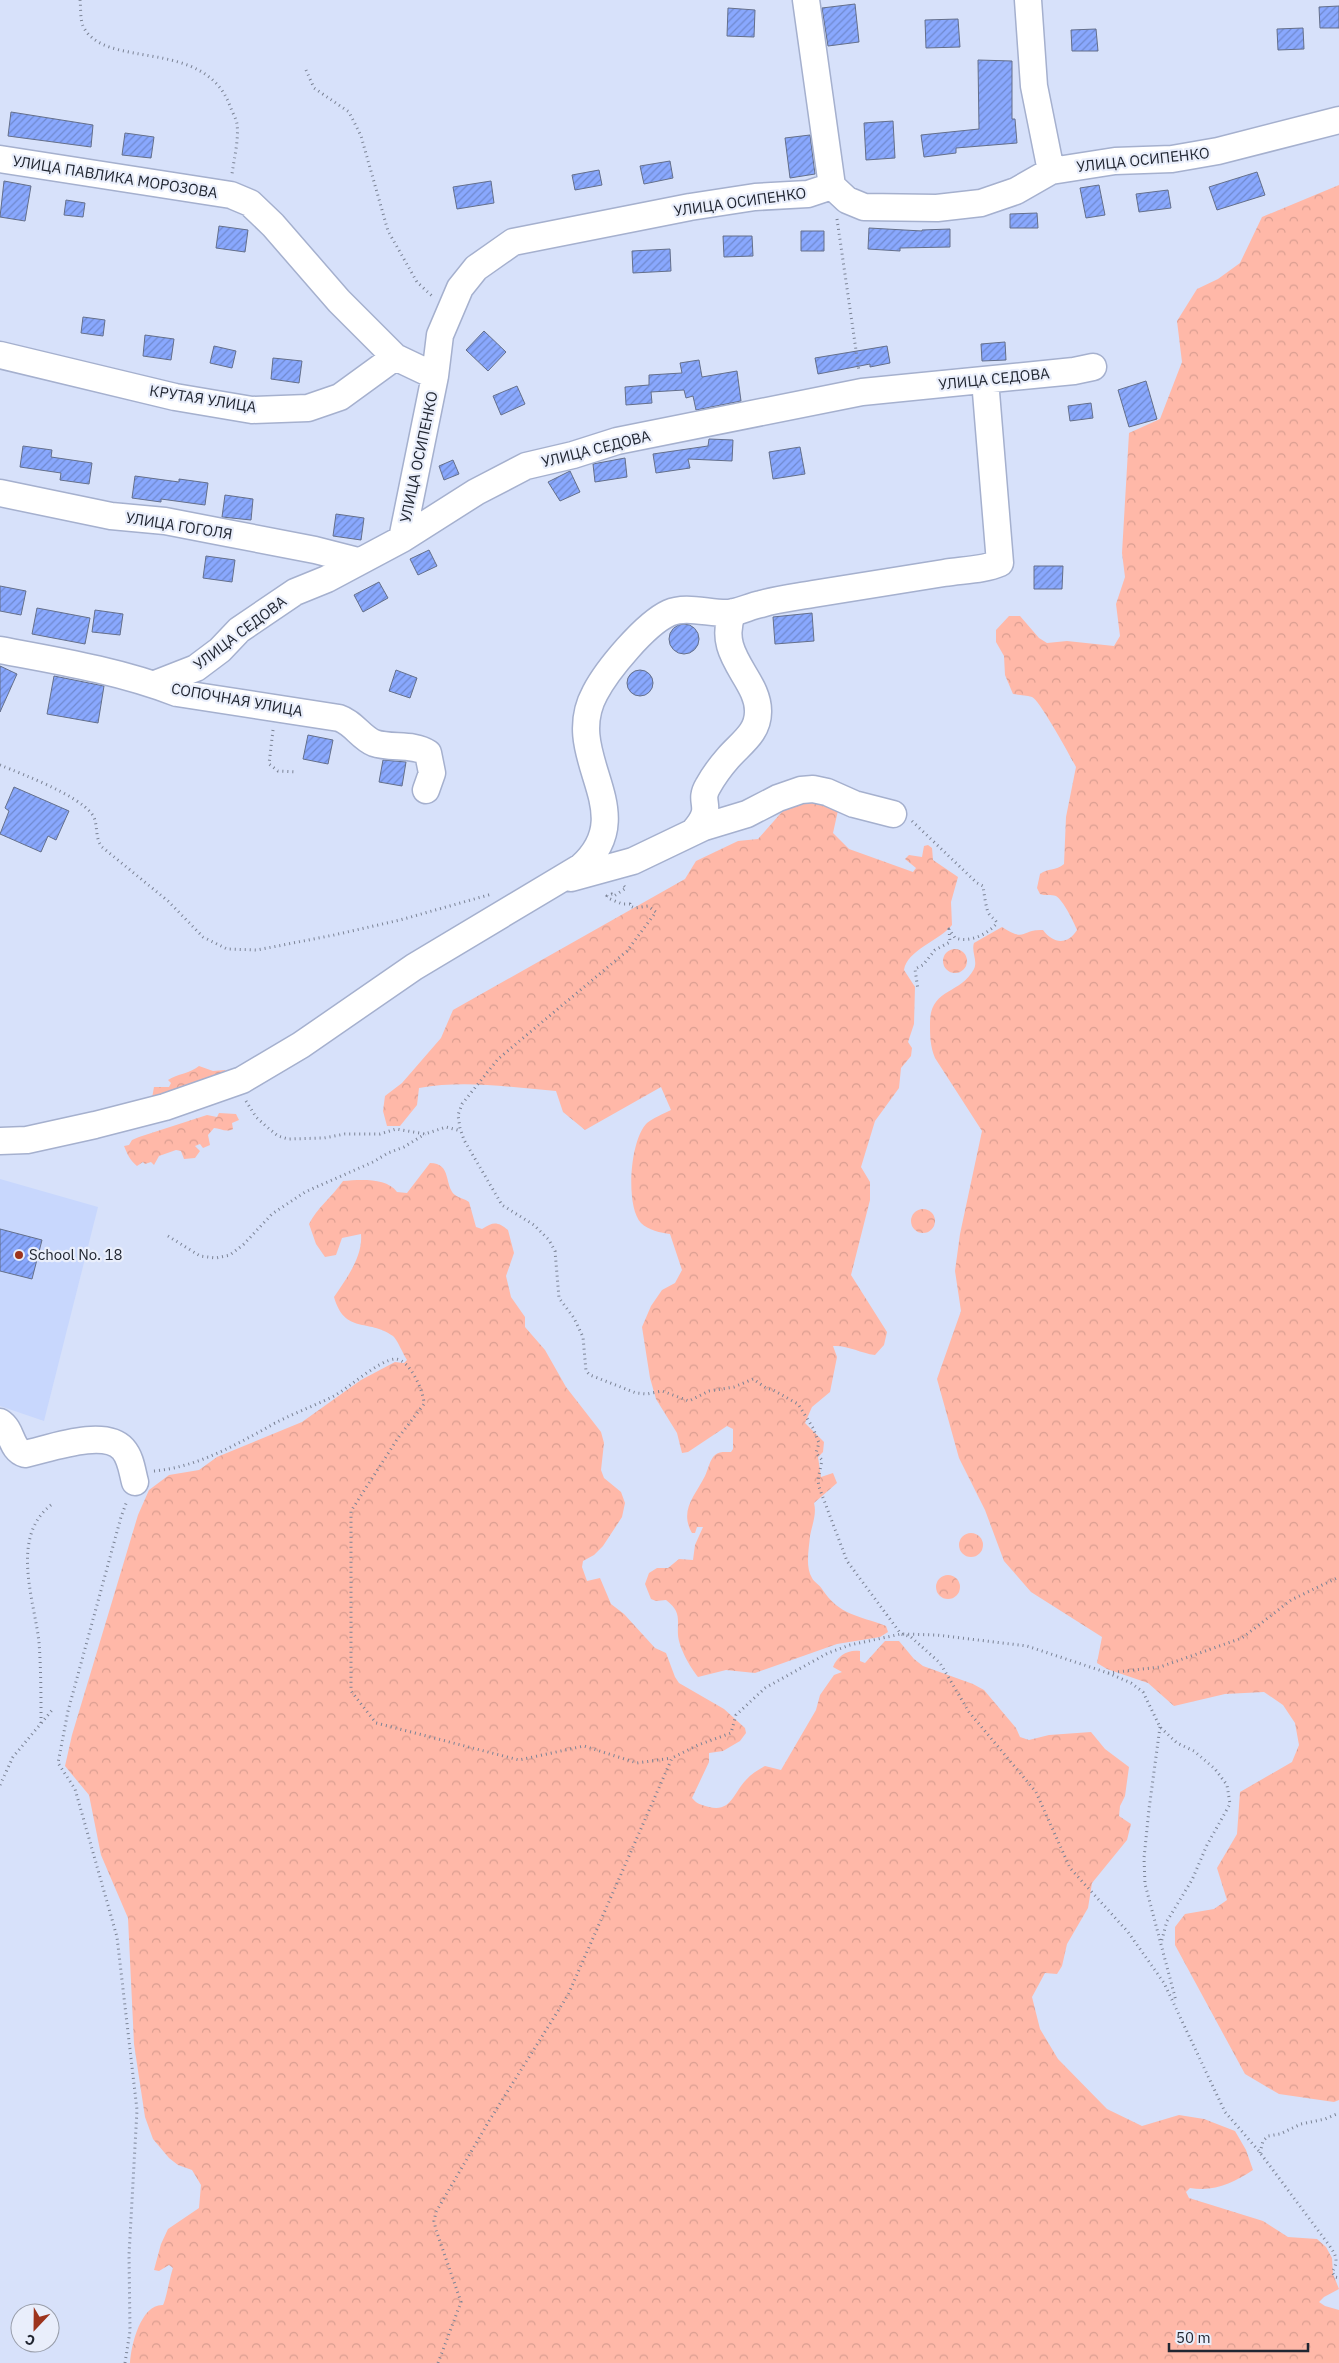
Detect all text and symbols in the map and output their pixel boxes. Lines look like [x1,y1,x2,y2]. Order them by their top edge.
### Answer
street label: УЛИЦА ОСИПЕНКО [1076,143,1210,176]
street label: УЛИЦА ПАВЛИКА МОРОЗОВА [11,151,220,202]
street label: УЛИЦА ОСИПЕНКО [672,183,807,220]
street label: УЛИЦА СЕДОВА [937,363,1051,394]
street label: КРУТАЯ УЛИЦА [148,381,258,416]
street label: УЛИЦА ОСИПЕНКО [395,390,442,524]
street label: УЛИЦА СЕДОВА [539,426,653,471]
street label: УЛИЦА ГОГОЛЯ [124,508,234,543]
street label: УЛИЦА СЕДОВА [189,591,290,674]
street label: СОПОЧНАЯ УЛИЦА [170,679,305,721]
place label: School No. 18 [29,1245,123,1264]
marker: School No. 18 [13,1249,25,1261]
north arrow [10,2303,60,2353]
scale bar [1169,2320,1308,2352]
text: 50 m [1176,2328,1211,2347]
text: С [23,2330,38,2350]

